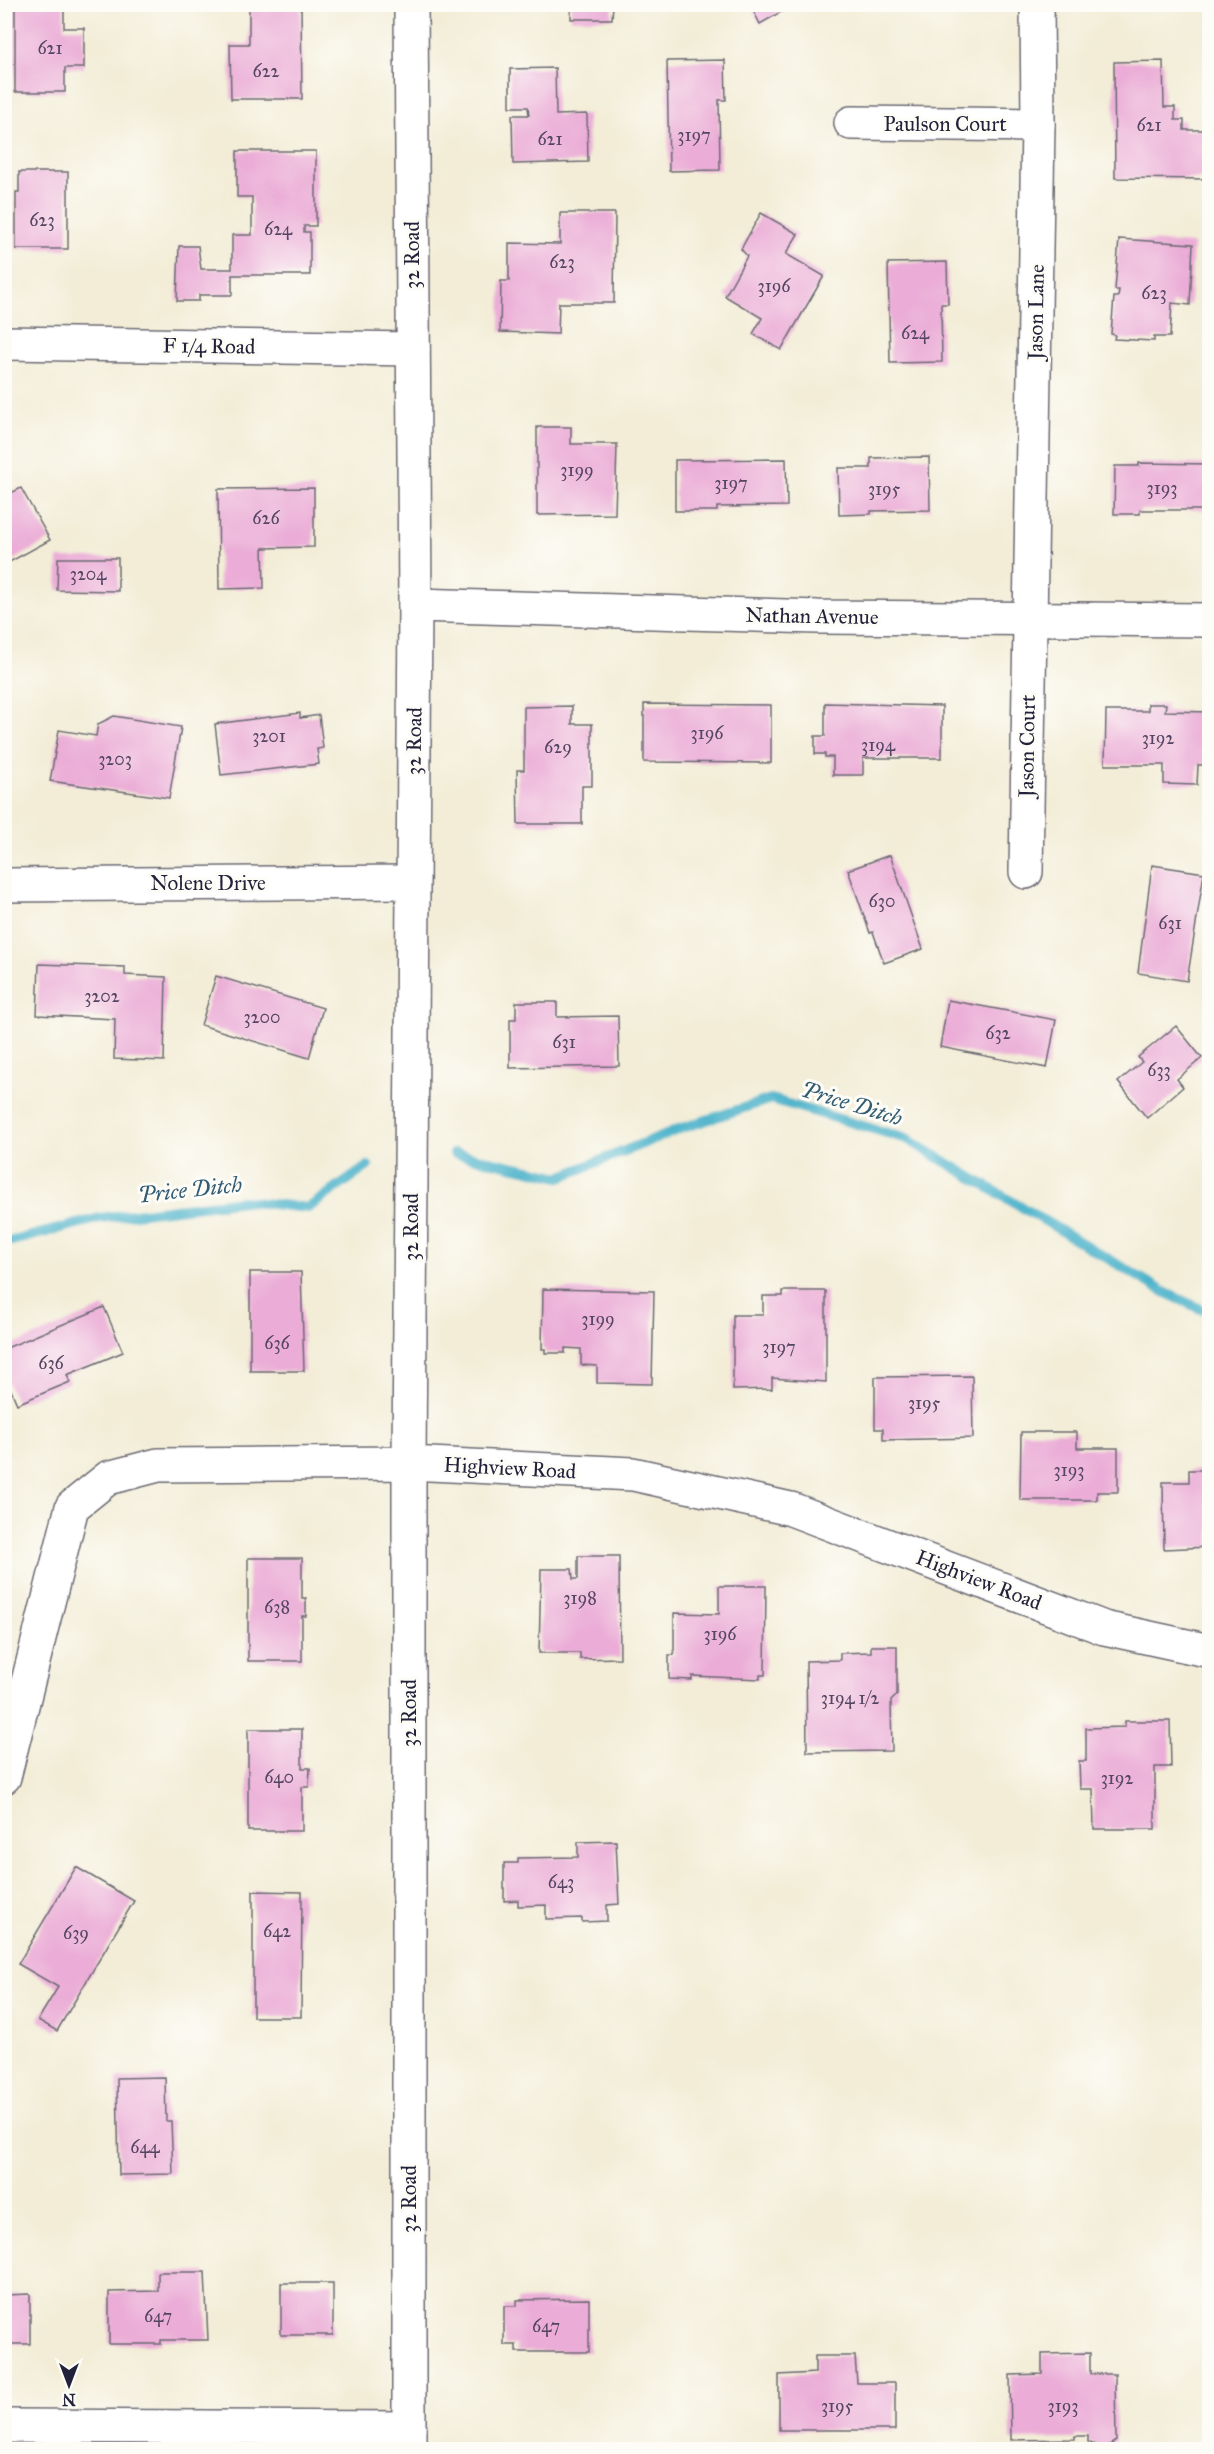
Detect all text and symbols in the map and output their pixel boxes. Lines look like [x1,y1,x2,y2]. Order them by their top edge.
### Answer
house number: 621 [37,37,63,59]
house number: 622 [253,60,280,82]
street label: Paulson Court [883,111,1007,137]
house number: 621 [1136,114,1162,136]
house number: 3197 [677,124,711,146]
house number: 621 [537,128,563,150]
house number: 623 [29,209,55,231]
house number: 624 [264,218,293,240]
street label: 32 Road [399,221,425,289]
house number: 623 [549,251,575,273]
street label: Jason Lane [1022,264,1050,362]
house number: 3196 [757,275,791,297]
house number: 623 [1141,282,1167,304]
house number: 624 [901,322,930,344]
street label: F 1/4 Road [162,332,256,360]
house number: 3199 [560,459,594,481]
house number: 3197 [714,472,748,494]
house number: 3193 [1146,477,1178,499]
house number: 3195 [868,478,901,500]
house number: 626 [252,507,280,529]
house number: 3204 [70,563,107,585]
street label: Nathan Avenue [745,602,879,630]
street label: Jason Court [1013,694,1041,800]
street label: 32 Road [400,706,428,775]
house number: 3196 [690,722,724,744]
house number: 3201 [252,725,286,747]
house number: 3192 [1142,727,1174,749]
house number: 3194 [861,734,896,756]
house number: 629 [544,736,572,758]
house number: 3203 [98,748,132,770]
street label: Nolene Drive [150,870,266,896]
house number: 630 [869,890,895,912]
house number: 631 [1158,912,1182,934]
house number: 3202 [84,985,120,1007]
house number: 3200 [243,1006,281,1028]
house number: 632 [985,1022,1011,1044]
house number: 631 [552,1031,576,1053]
house number: 633 [1147,1059,1171,1081]
water label: Price Ditch [798,1075,906,1132]
water label: Price Ditch [137,1171,244,1208]
street label: 32 Road [398,1193,424,1261]
house number: 3199 [581,1308,615,1330]
house number: 636 [264,1332,291,1354]
house number: 3197 [762,1336,796,1358]
house number: 636 [38,1352,65,1374]
house number: 3195 [908,1392,941,1414]
street label: Highview Road [443,1452,577,1484]
house number: 3193 [1053,1459,1085,1481]
street label: Highview Road [912,1544,1046,1616]
house number: 3198 [563,1587,597,1609]
house number: 638 [264,1596,290,1618]
house number: 3196 [703,1623,737,1645]
street label: 32 Road [396,1679,422,1747]
house number: 3194 1/2 [821,1687,879,1709]
house number: 640 [264,1766,294,1788]
house number: 3192 [1101,1767,1133,1789]
house number: 643 [548,1871,574,1893]
house number: 642 [263,1920,291,1942]
house number: 639 [63,1922,89,1944]
house number: 644 [130,2136,161,2158]
street label: 32 Road [396,2165,422,2233]
house number: 647 [144,2305,172,2327]
house number: 647 [532,2315,560,2337]
north arrow [39,2355,99,2415]
text: N [62,2390,76,2409]
house number: 3195 [821,2395,854,2417]
house number: 3193 [1047,2395,1079,2417]

